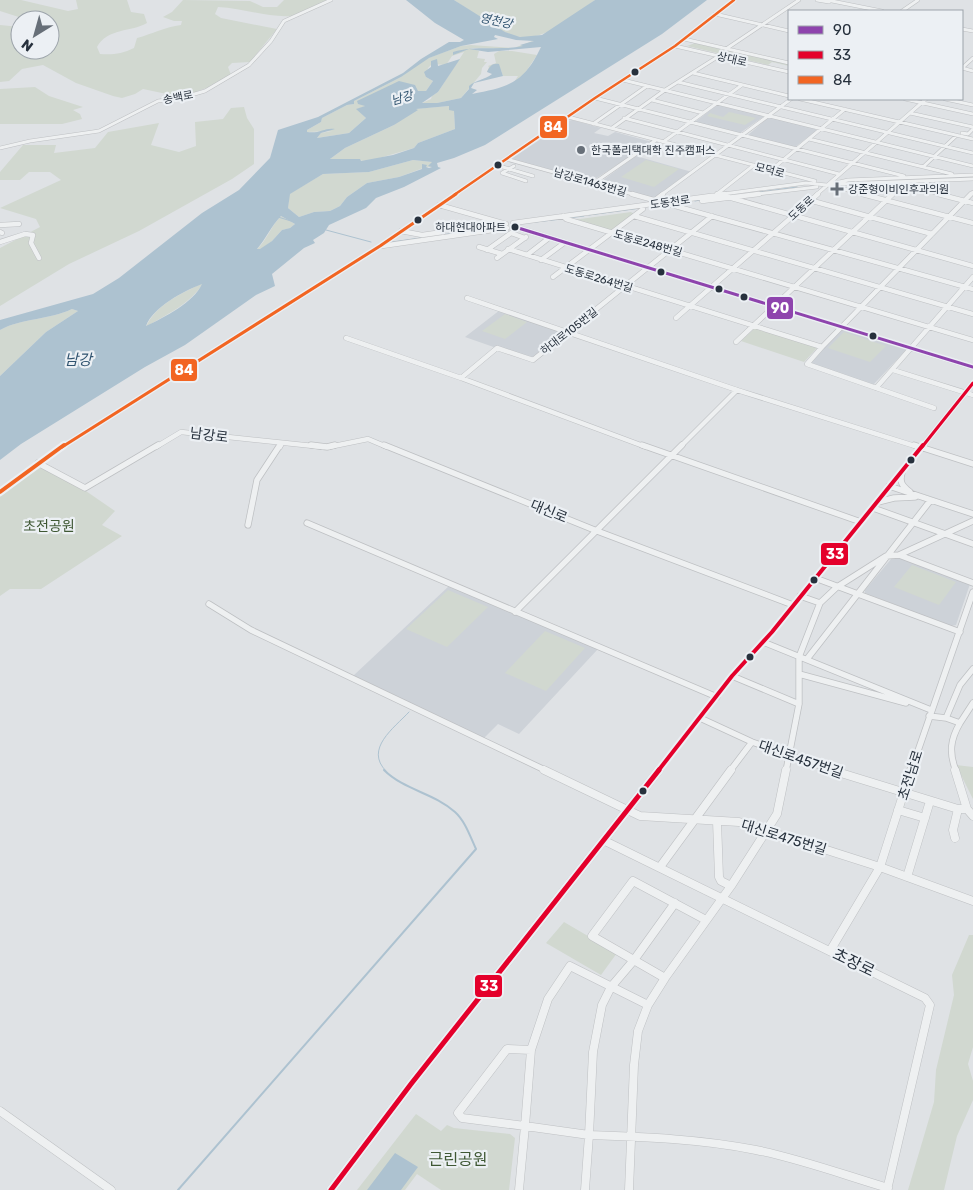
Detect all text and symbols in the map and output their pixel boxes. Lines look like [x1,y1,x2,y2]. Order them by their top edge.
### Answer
north arrow [10,10,60,60]
legend [788,10,963,100]
water label: 영천강 [478,11,516,32]
text: 90 [833,21,851,39]
text: N [18,35,37,55]
text: 33 [833,46,851,64]
street label: 상대로 [716,50,748,69]
unlabelled marker [630,67,640,77]
text: 84 [833,71,852,89]
street label: 송백로 [162,88,194,107]
water label: 남강 [389,88,416,108]
line badge: 84 [539,115,568,139]
text: 84 [543,119,563,136]
marker: 한국폴리택대학 진주캠퍼스 [575,144,587,156]
place label: 한국폴리택대학 진주캠퍼스 [591,144,715,157]
unlabelled marker [493,160,503,170]
street label: 모덕로 [754,160,786,181]
street label: 남강로1463번길 [552,166,628,199]
marker: 강준형이비인후과의원 [830,182,844,196]
place label: 강준형이비인후과의원 [848,183,949,196]
street label: 도동천로 [649,193,691,212]
street label: 도동로 [786,193,817,223]
unlabelled marker [413,215,423,225]
place label: 하대현대아파트 [435,221,506,234]
marker: 하대현대아파트 [510,222,520,232]
street label: 도동로248번길 [612,227,684,259]
street label: 도동로264번길 [563,262,634,295]
unlabelled marker [656,267,666,277]
unlabelled marker [714,284,724,294]
unlabelled marker [739,292,749,302]
line badge: 90 [766,296,794,320]
text: 90 [771,300,789,317]
street label: 하대로105번길 [538,305,600,358]
unlabelled marker [868,331,878,341]
water label: 남강 [64,351,94,369]
line badge: 84 [170,358,198,382]
text: 84 [174,362,194,379]
street label: 남강로 [189,425,229,446]
unlabelled marker [906,455,916,465]
street label: 대신로 [528,496,570,527]
park label: 초전공원 [23,518,75,535]
line badge: 33 [820,542,849,566]
text: 33 [826,546,844,563]
unlabelled marker [809,575,819,585]
unlabelled marker [745,652,755,662]
street label: 대신로457번길 [756,737,845,782]
street label: 초전남로 [894,748,927,802]
unlabelled marker [638,786,648,796]
street label: 대신로475번길 [739,816,829,859]
street label: 초장로 [830,944,878,981]
line badge: 33 [474,974,503,998]
text: 33 [480,978,498,995]
park label: 근린공원 [429,1150,487,1169]

